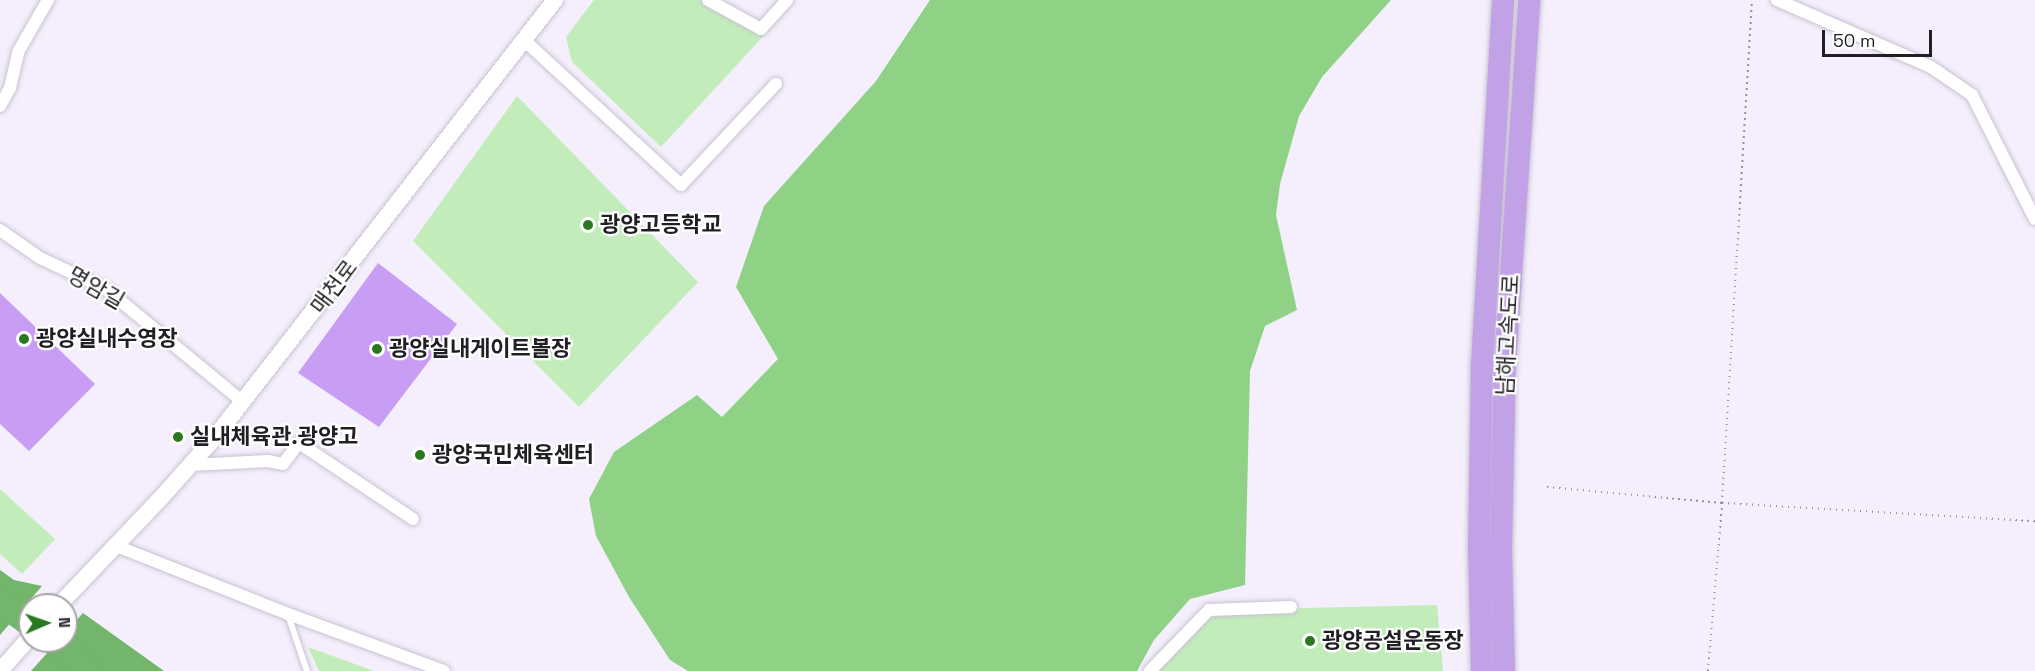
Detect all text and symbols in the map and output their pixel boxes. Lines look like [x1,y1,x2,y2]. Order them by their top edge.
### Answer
scale bar [1825,18,1934,56]
text: 50 m [1833,29,1875,52]
place label: 광양고등학교 [600,212,721,238]
marker: 광양고등학교 [581,218,595,232]
street label: 매천로 [305,255,363,319]
street label: 명암길 [63,261,129,315]
street label: 남해고속도로 [1492,274,1524,396]
place label: 광양실내수영장 [36,326,178,352]
marker: 광양실내수영장 [17,332,31,346]
place label: 광양실내게이트볼장 [389,336,571,362]
marker: 광양실내게이트볼장 [370,342,384,356]
place label: 실내체육관.광양고 [190,424,358,450]
marker: 실내체육관.광양고 [171,430,185,444]
place label: 광양국민체육센터 [432,442,594,468]
marker: 광양국민체육센터 [413,448,427,462]
north arrow [18,593,78,653]
text: N [54,617,75,628]
place label: 광양공설운동장 [1322,628,1464,654]
marker: 광양공설운동장 [1303,634,1317,648]

